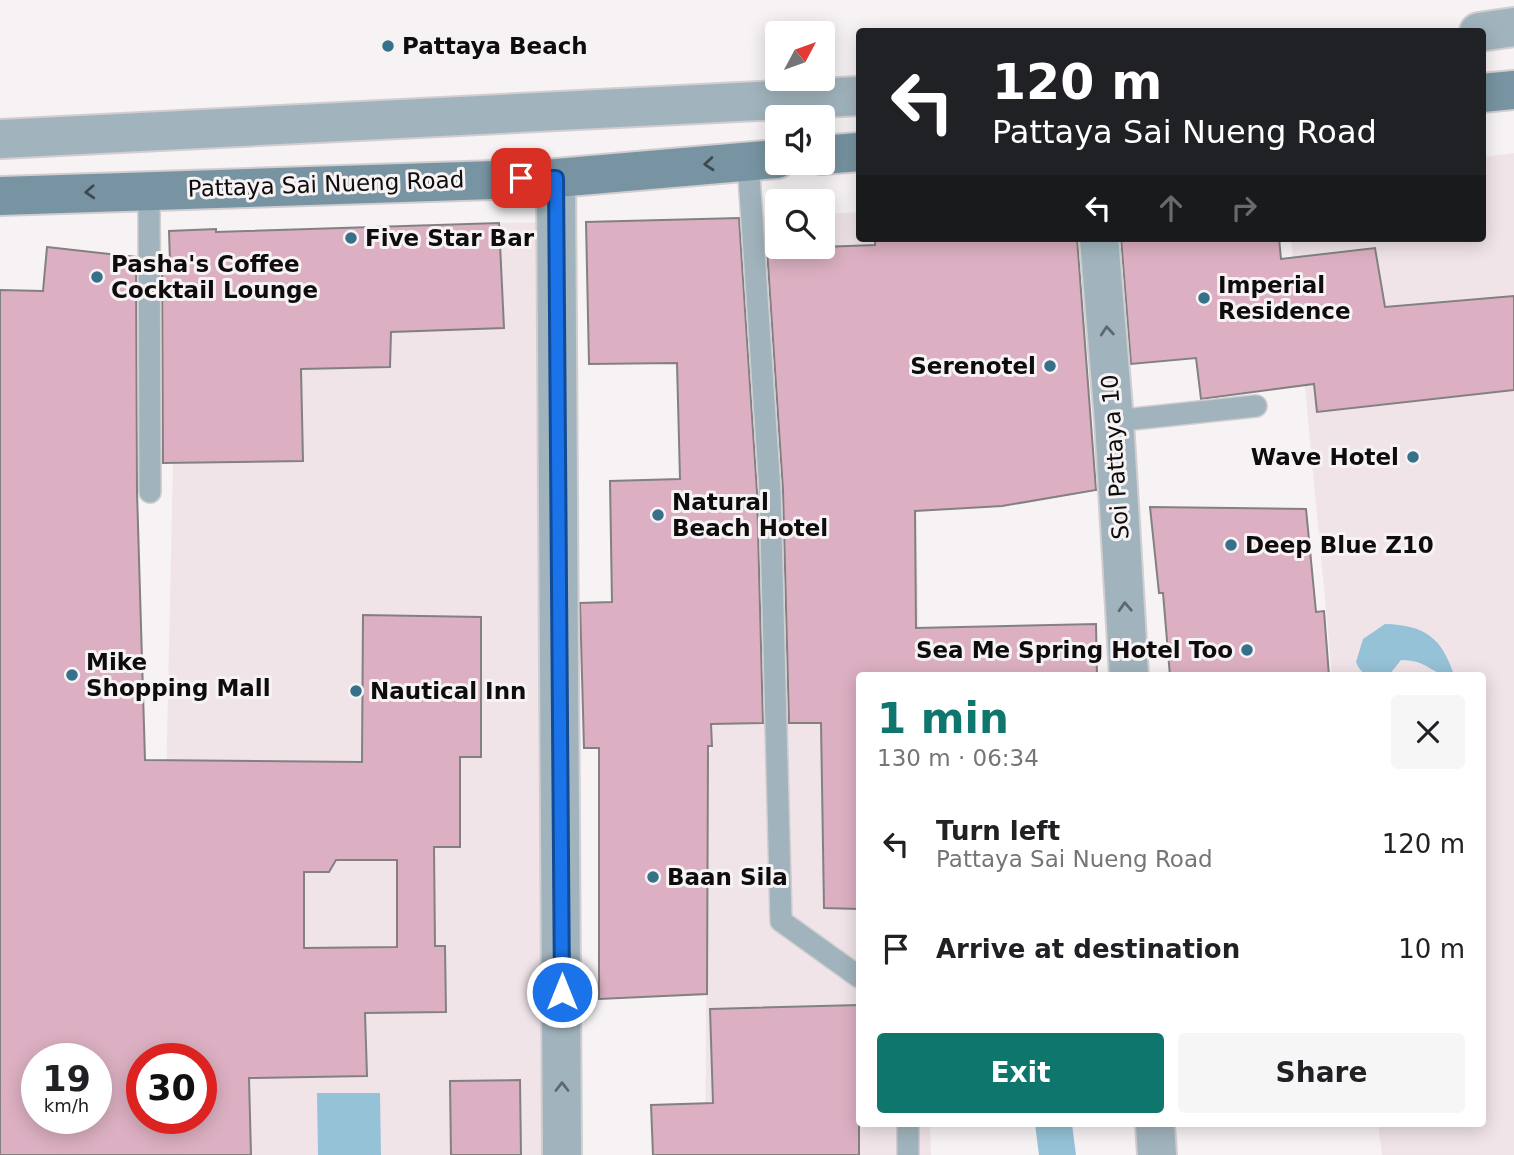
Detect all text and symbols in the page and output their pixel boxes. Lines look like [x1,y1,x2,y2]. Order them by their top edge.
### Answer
north arrow [765,21,835,91]
map controls [765,21,835,259]
place label: Pattaya Beach [402,33,588,59]
marker: Pattaya Beach [380,38,396,54]
text: 120 m [992,54,1162,111]
icon: left [877,56,968,147]
button: sound [765,105,835,175]
text: Pattaya Sai Nueng Road [992,113,1377,151]
pin [491,148,551,208]
one-way arrow [703,157,715,172]
icon: arrive [502,159,540,197]
street label: Pattaya Sai Nueng Road [187,166,465,202]
one-way arrow [85,184,96,199]
button: search [765,189,835,259]
icon: left [1079,189,1117,227]
icon: ahead [1152,189,1190,227]
icon: right [1225,189,1263,227]
place label: Five Star Bar [365,225,535,251]
marker: Five Star Bar [343,230,359,246]
place label: Pasha's Coffee Cocktail Lounge [111,251,318,303]
marker: Pasha's Coffee Cocktail Lounge [89,269,105,285]
place label: Imperial Residence [1218,272,1351,324]
marker: Imperial Residence [1196,290,1212,306]
one-way arrow [1100,326,1115,337]
place label: Serenotel [910,353,1036,379]
marker: Serenotel [1042,358,1058,374]
street label: Soi Pattaya 10 [1096,373,1134,541]
place label: Wave Hotel [1251,444,1399,470]
marker: Wave Hotel [1405,449,1421,465]
place label: Natural Beach Hotel [672,489,828,541]
marker: Natural Beach Hotel [650,507,666,523]
place label: Deep Blue Z10 [1245,532,1434,558]
marker: Deep Blue Z10 [1223,537,1239,553]
one-way arrow [1118,602,1133,613]
place label: Sea Me Spring Hotel Too [916,637,1233,663]
marker: Sea Me Spring Hotel Too [1239,642,1255,658]
place label: Mike Shopping Mall [86,649,271,701]
marker: Mike Shopping Mall [64,667,80,683]
place label: Nautical Inn [370,678,526,704]
marker: Nautical Inn [348,683,364,699]
text: 1 min [877,694,1009,743]
button: close [1391,695,1465,769]
text: 130 m · 06:34 [877,745,1039,771]
text: Turn left [936,816,1060,846]
icon: left [877,825,915,863]
text: 120 m [1382,829,1465,859]
text: Pattaya Sai Nueng Road [936,846,1213,872]
place label: Baan Sila [667,864,788,890]
marker: Baan Sila [645,869,661,885]
icon: arrive [877,930,915,968]
text: Arrive at destination [936,934,1240,964]
text: 10 m [1398,934,1465,964]
position arrow [525,955,599,1029]
button: Exit [877,1033,1164,1113]
button: Share [1178,1033,1465,1113]
speed limit sign: 30 [126,1043,217,1134]
text: 19 [42,1059,91,1099]
one-way arrow [554,1081,570,1092]
text: km/h [44,1095,89,1116]

